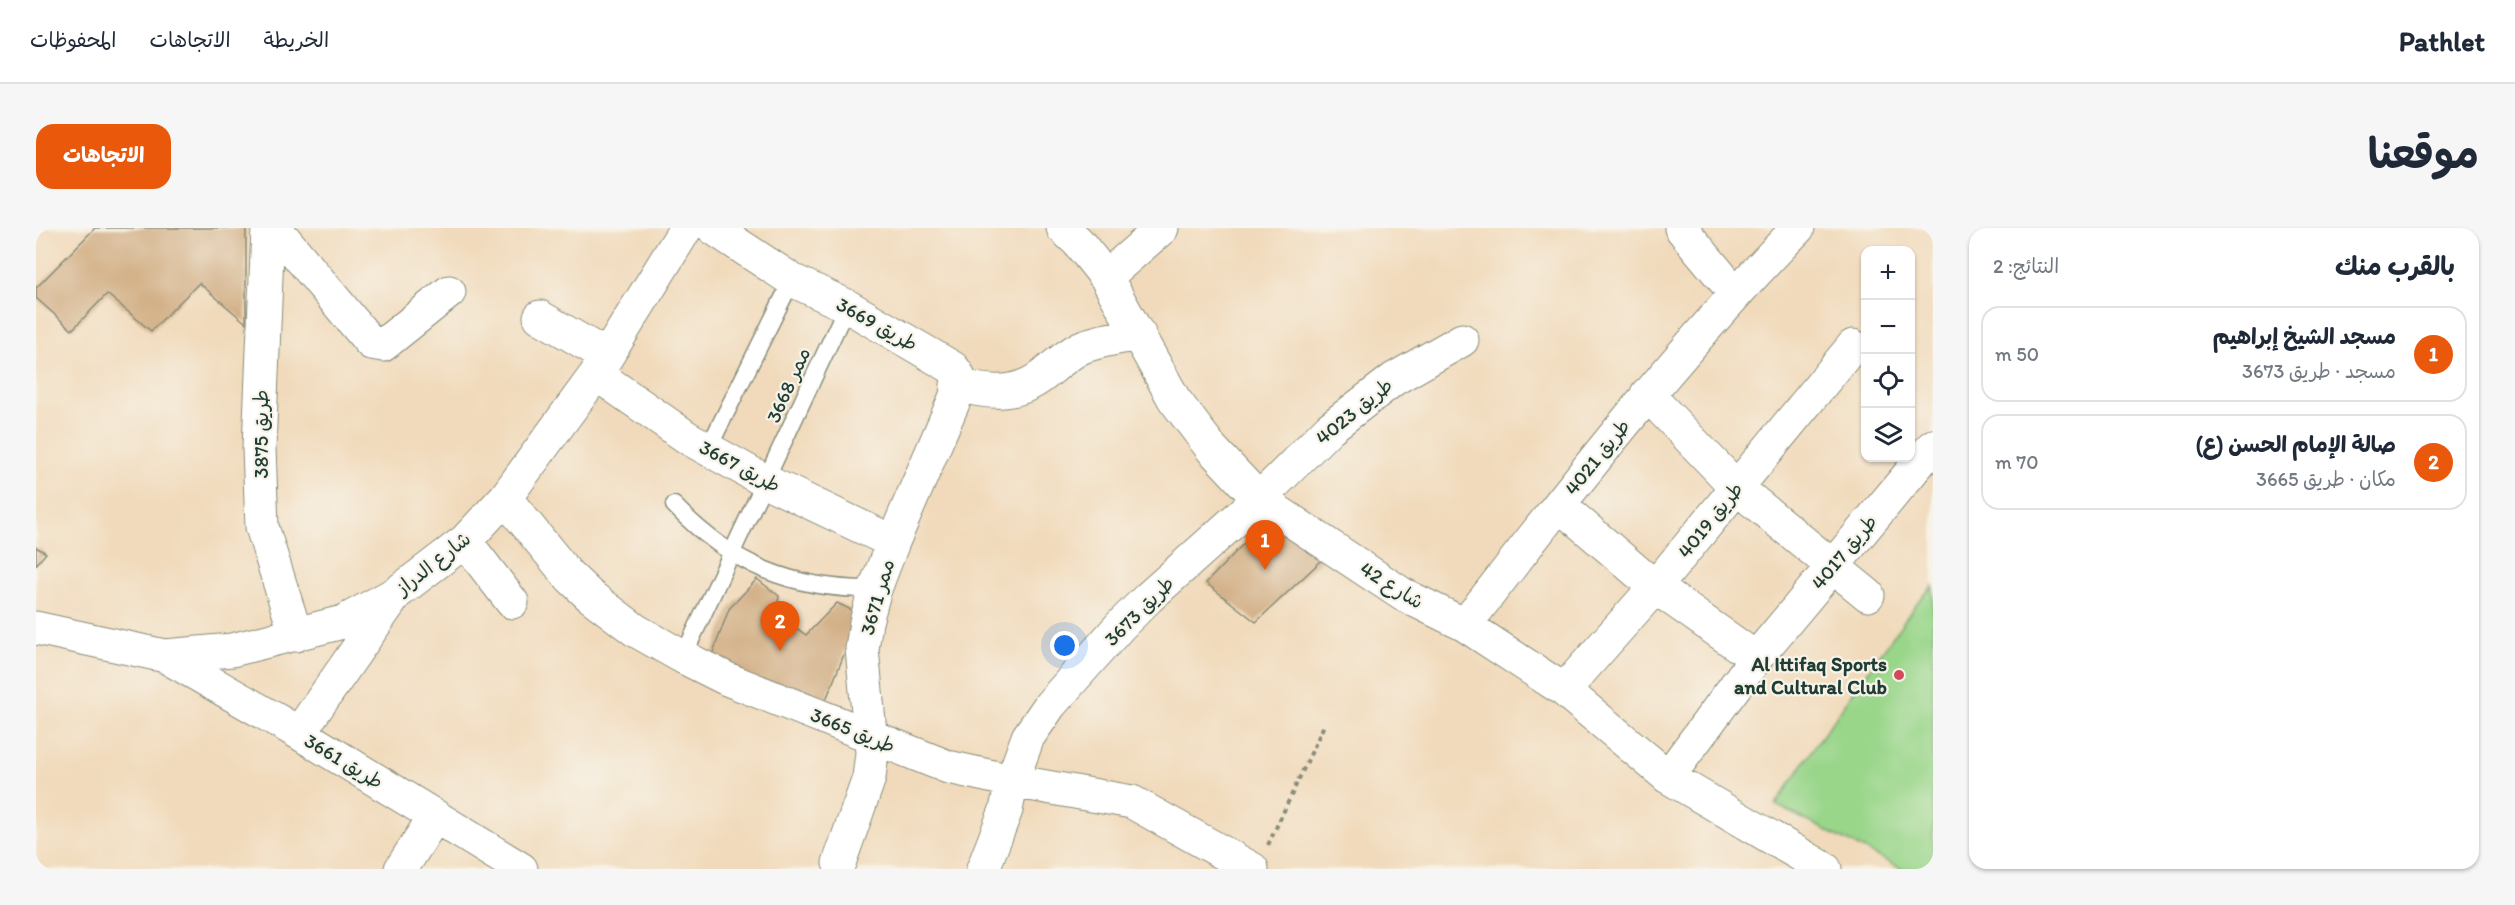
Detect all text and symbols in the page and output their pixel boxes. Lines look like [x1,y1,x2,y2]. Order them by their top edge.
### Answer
text: Pathlet [2399,24,2485,58]
text: المحفوظات [30,27,116,52]
text: الاتجاهات [149,27,231,52]
text: الخريطة [264,27,329,52]
button: الاتجاهات [36,124,171,189]
text: موقعنا [2368,128,2479,179]
map controls [1861,246,1915,462]
button: + [1861,246,1915,300]
text: بالقرب منك [2335,250,2455,282]
text: النتائج: 2 [1993,254,2059,278]
street label: طريق 3669 [832,292,922,356]
button: − [1861,300,1915,354]
text: مسجد الشيخ إبراهيم [2213,323,2396,350]
text: 50 m [1995,342,2039,366]
text: 1 [2429,342,2438,366]
street label: ممر 3668 [761,344,815,426]
button: locate [1861,354,1915,408]
text: مسجد · طريق 3673 [2242,359,2396,383]
street label: طريق 4023 [1311,373,1397,449]
street label: طريق 3875 [249,390,273,478]
button: layers [1861,408,1915,462]
street label: طريق 4021 [1559,414,1635,500]
text: صالة الإمام الحسن (ع) [2196,431,2396,458]
street label: طريق 3667 [695,435,785,497]
text: 70 m [1995,450,2039,474]
text: 2 [2428,450,2439,474]
text: مكان · طريق 3665 [2256,467,2396,491]
street label: طريق 4019 [1672,477,1748,563]
street label: طريق 4017 [1806,510,1882,594]
pin: 1 [1246,520,1284,570]
street label: شارع الدراز [389,526,477,603]
street label: ممر 3671 [855,556,899,638]
street label: شارع 42 [1355,556,1428,616]
street label: طريق 3673 [1099,571,1179,651]
pin: 2 [760,602,800,651]
your location [1050,631,1079,660]
place label: Al Ittifaq Sports and Cultural Club [1734,652,1887,699]
marker: Al Ittifaq Sports and Cultural Club [1892,668,1906,682]
street label: طريق 3665 [807,702,899,758]
street label: طريق 3661 [300,728,388,794]

